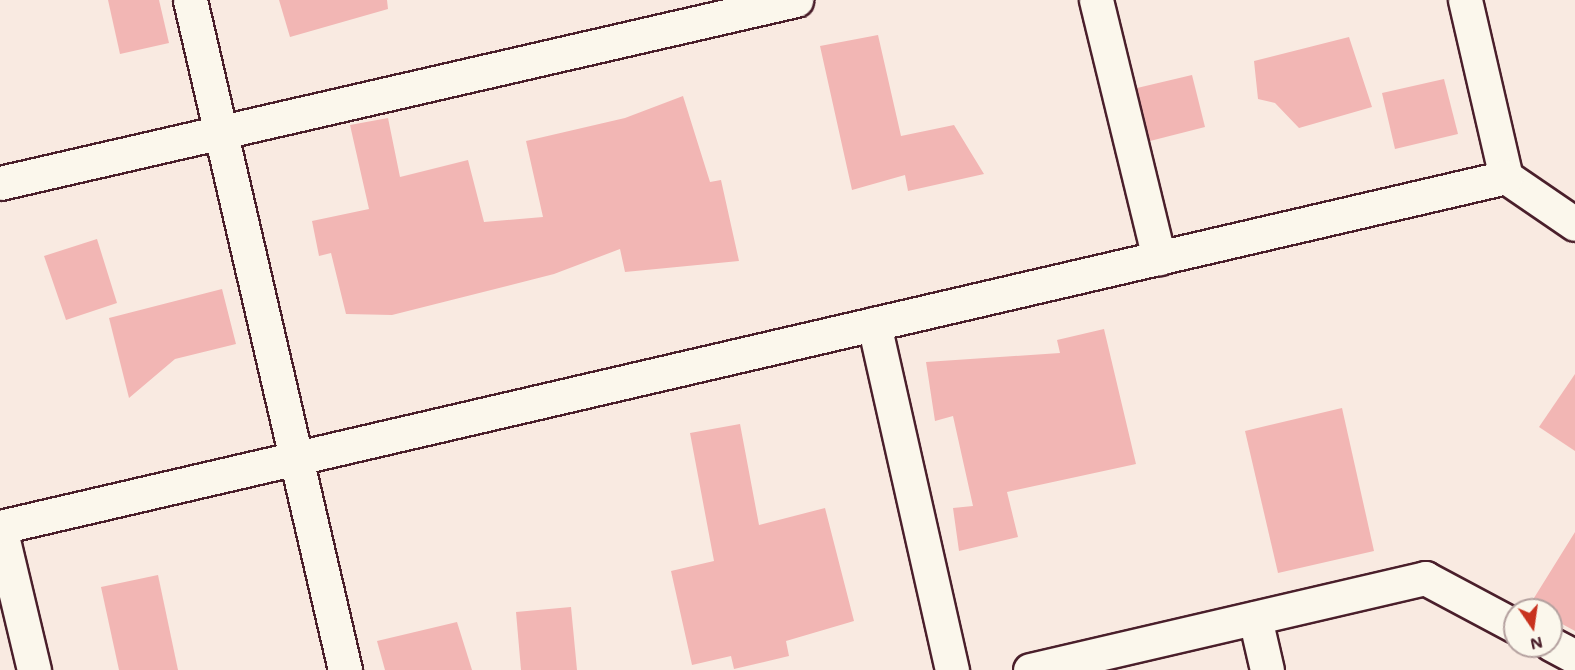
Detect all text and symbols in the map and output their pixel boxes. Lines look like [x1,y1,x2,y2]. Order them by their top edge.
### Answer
north arrow [1503,598,1563,658]
text: N [1528,632,1545,656]

